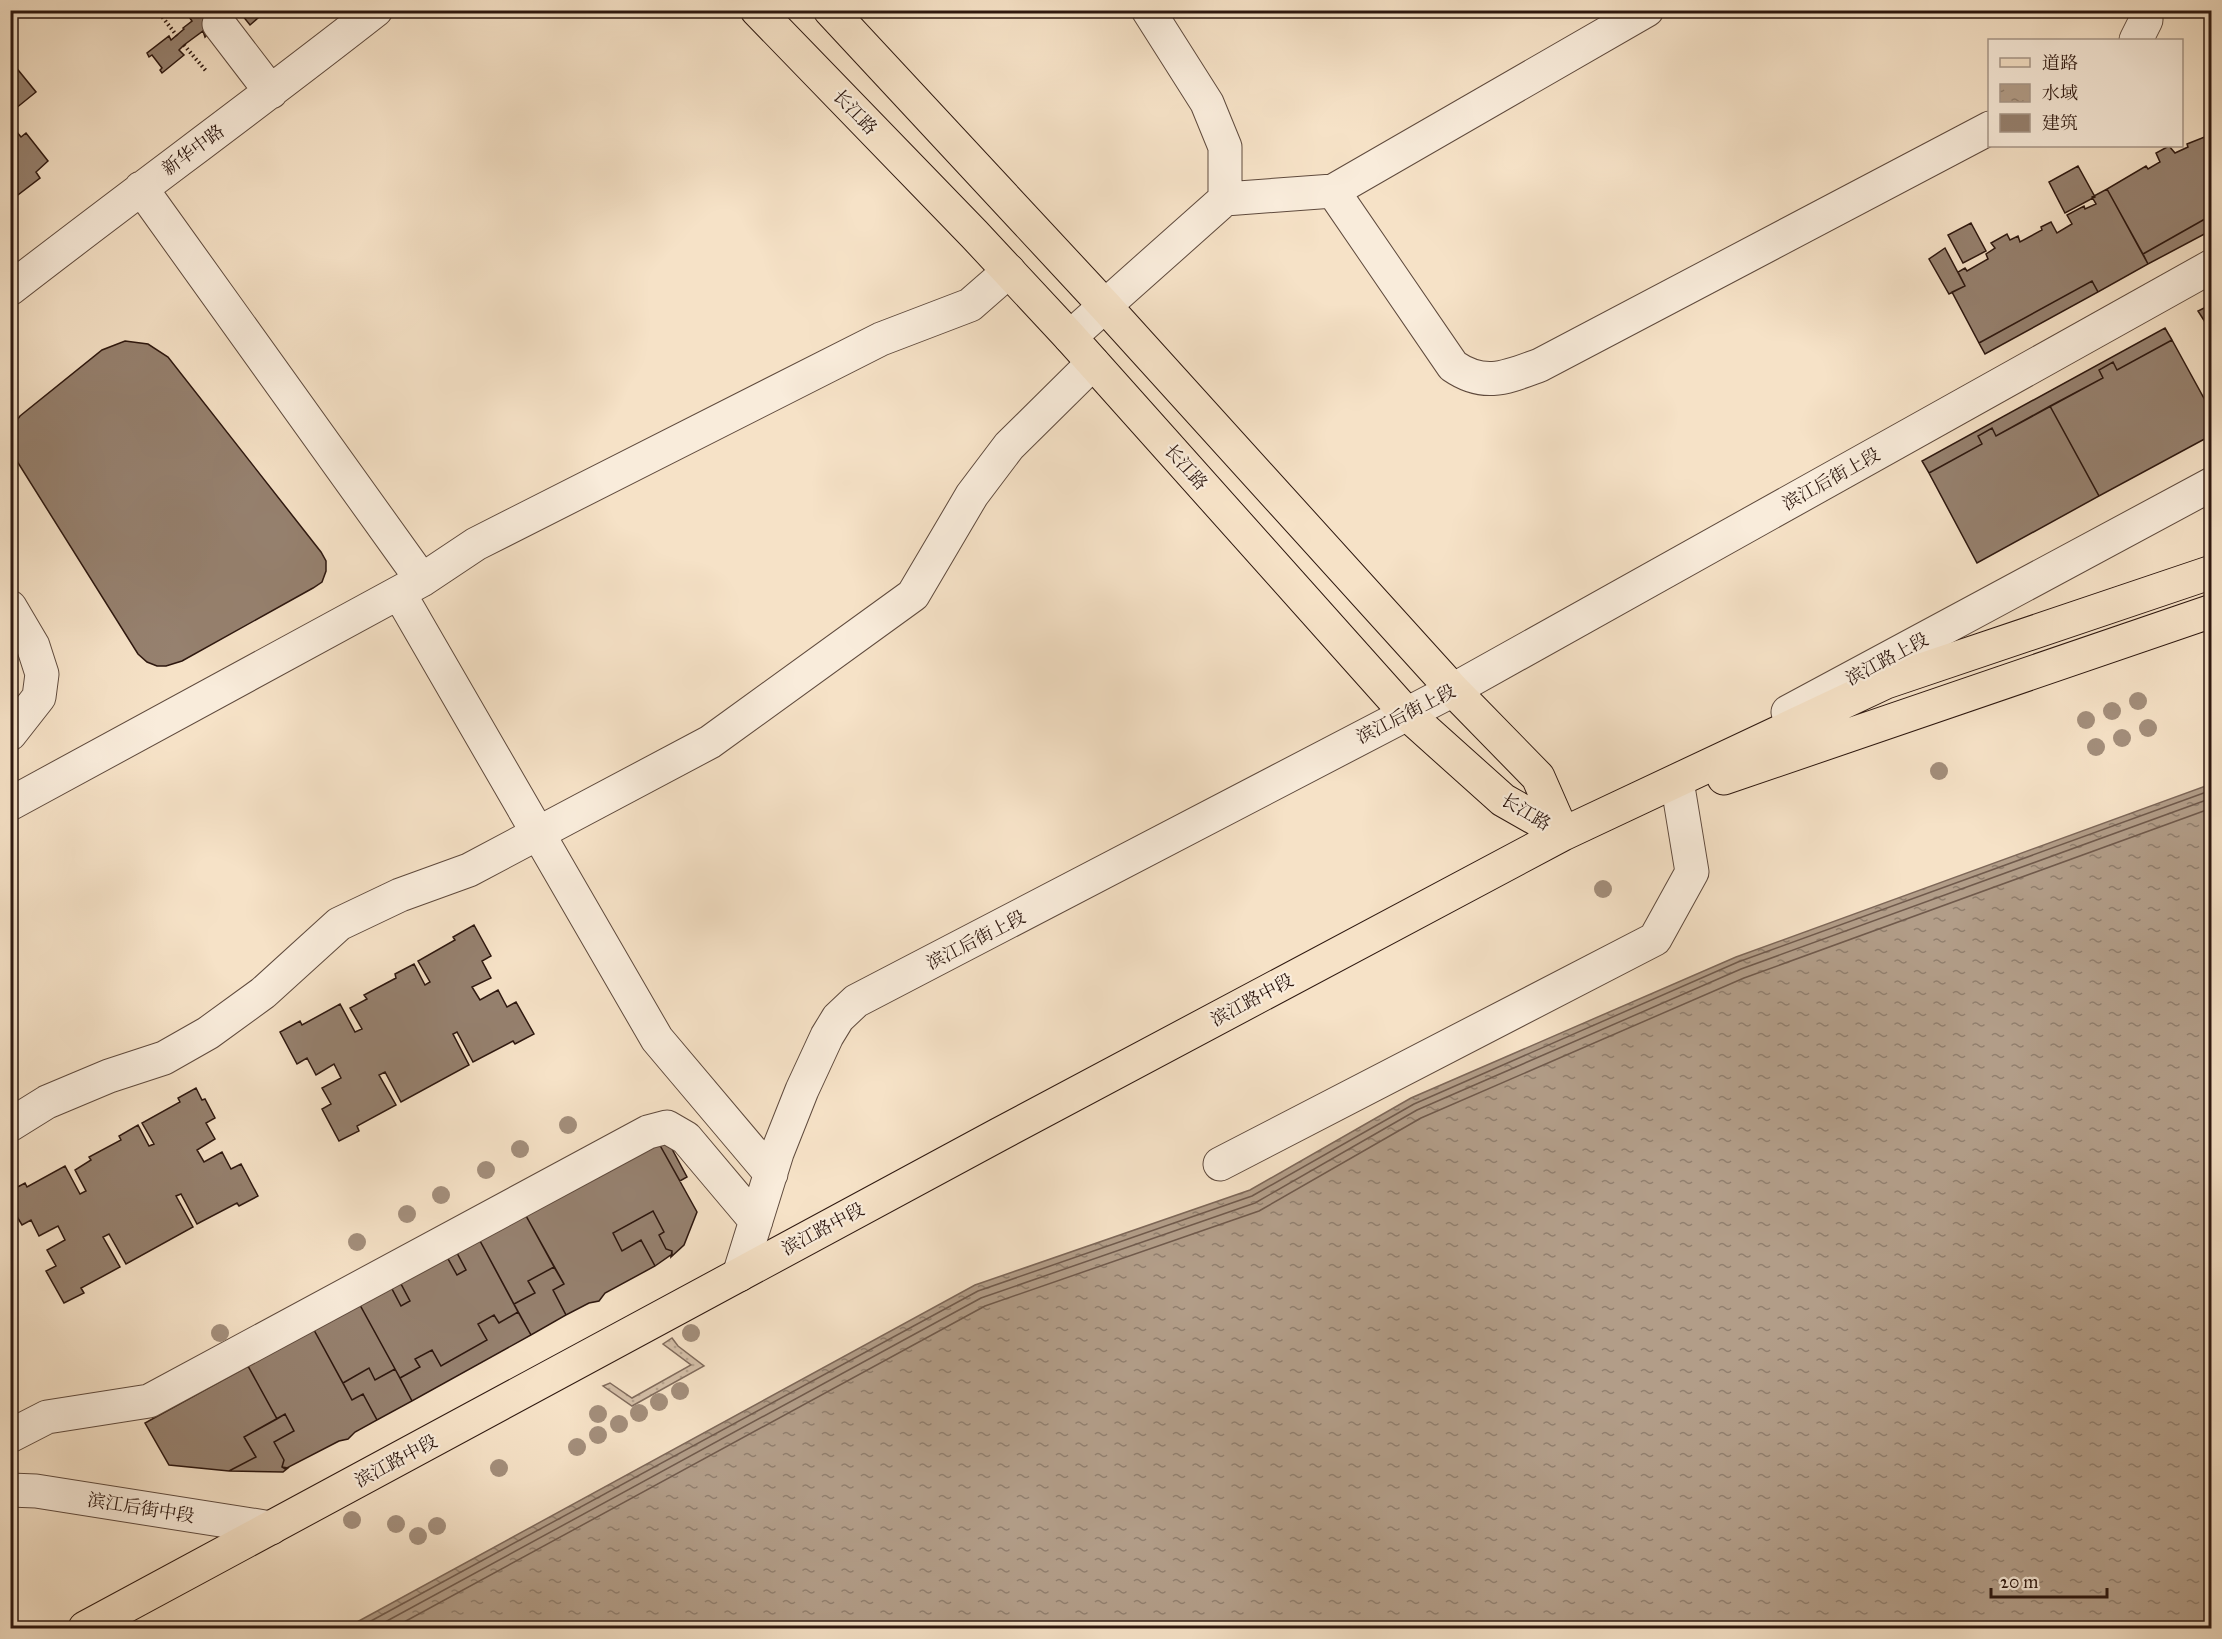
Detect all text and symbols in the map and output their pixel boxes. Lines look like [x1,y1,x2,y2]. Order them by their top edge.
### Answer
legend [1988,39,2183,147]
text: 道路 [2042,52,2078,74]
text: 水域 [2042,82,2078,104]
street label: 长江路 [828,85,882,139]
text: 建筑 [2042,112,2078,134]
street label: 新华中路 [157,120,229,180]
street label: 长江路 [1160,440,1212,494]
street label: 滨江后街上段 [1778,443,1884,515]
street label: 滨江路上段 [1842,628,1932,690]
street label: 滨江后街上段 [1353,680,1459,748]
street label: 长江路 [1497,789,1555,835]
street label: 滨江后街上段 [923,906,1029,974]
street label: 滨江路中段 [1207,969,1297,1031]
street label: 滨江路中段 [778,1198,868,1260]
street label: 滨江路中段 [351,1430,441,1492]
street label: 滨江后街中段 [86,1489,196,1527]
scale bar [1991,1561,2106,1599]
text: 20 m [2000,1571,2038,1593]

